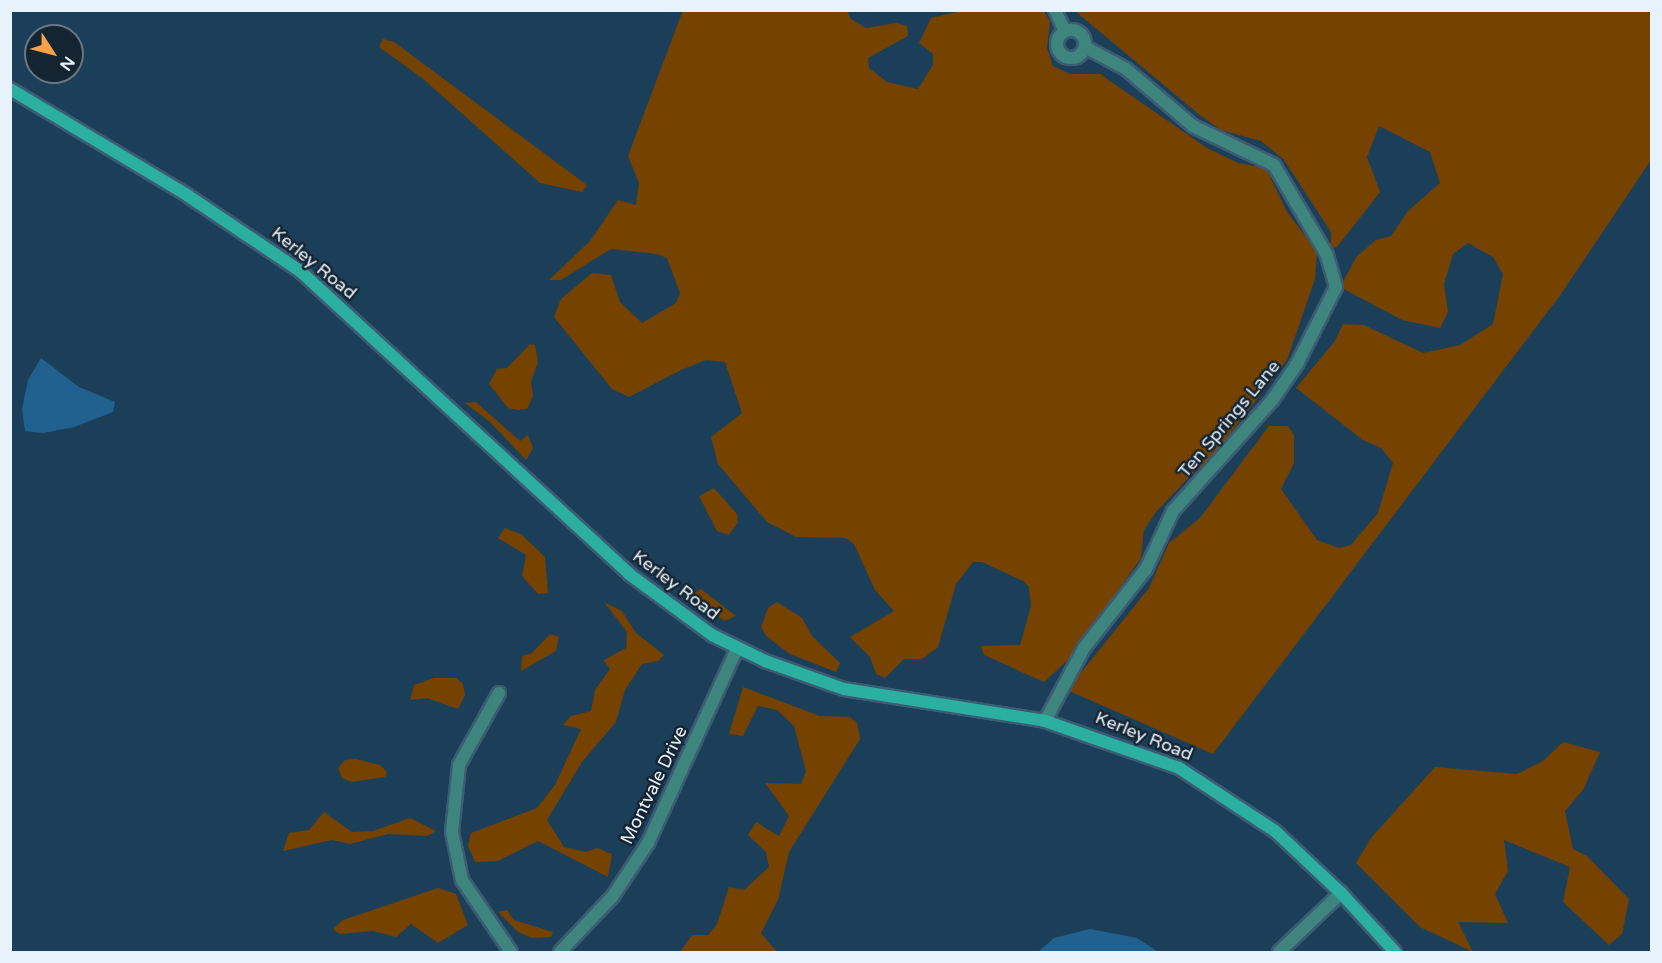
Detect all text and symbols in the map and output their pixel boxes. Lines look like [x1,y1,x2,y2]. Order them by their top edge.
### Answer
north arrow [24,24,84,84]
text: N [55,52,79,74]
street label: Kerley Road [267,222,361,304]
street label: Ten Springs Lane [1174,356,1284,482]
street label: Kerley Road [628,545,724,625]
street label: Kerley Road [1092,707,1196,765]
street label: Montvale Drive [616,722,692,848]

